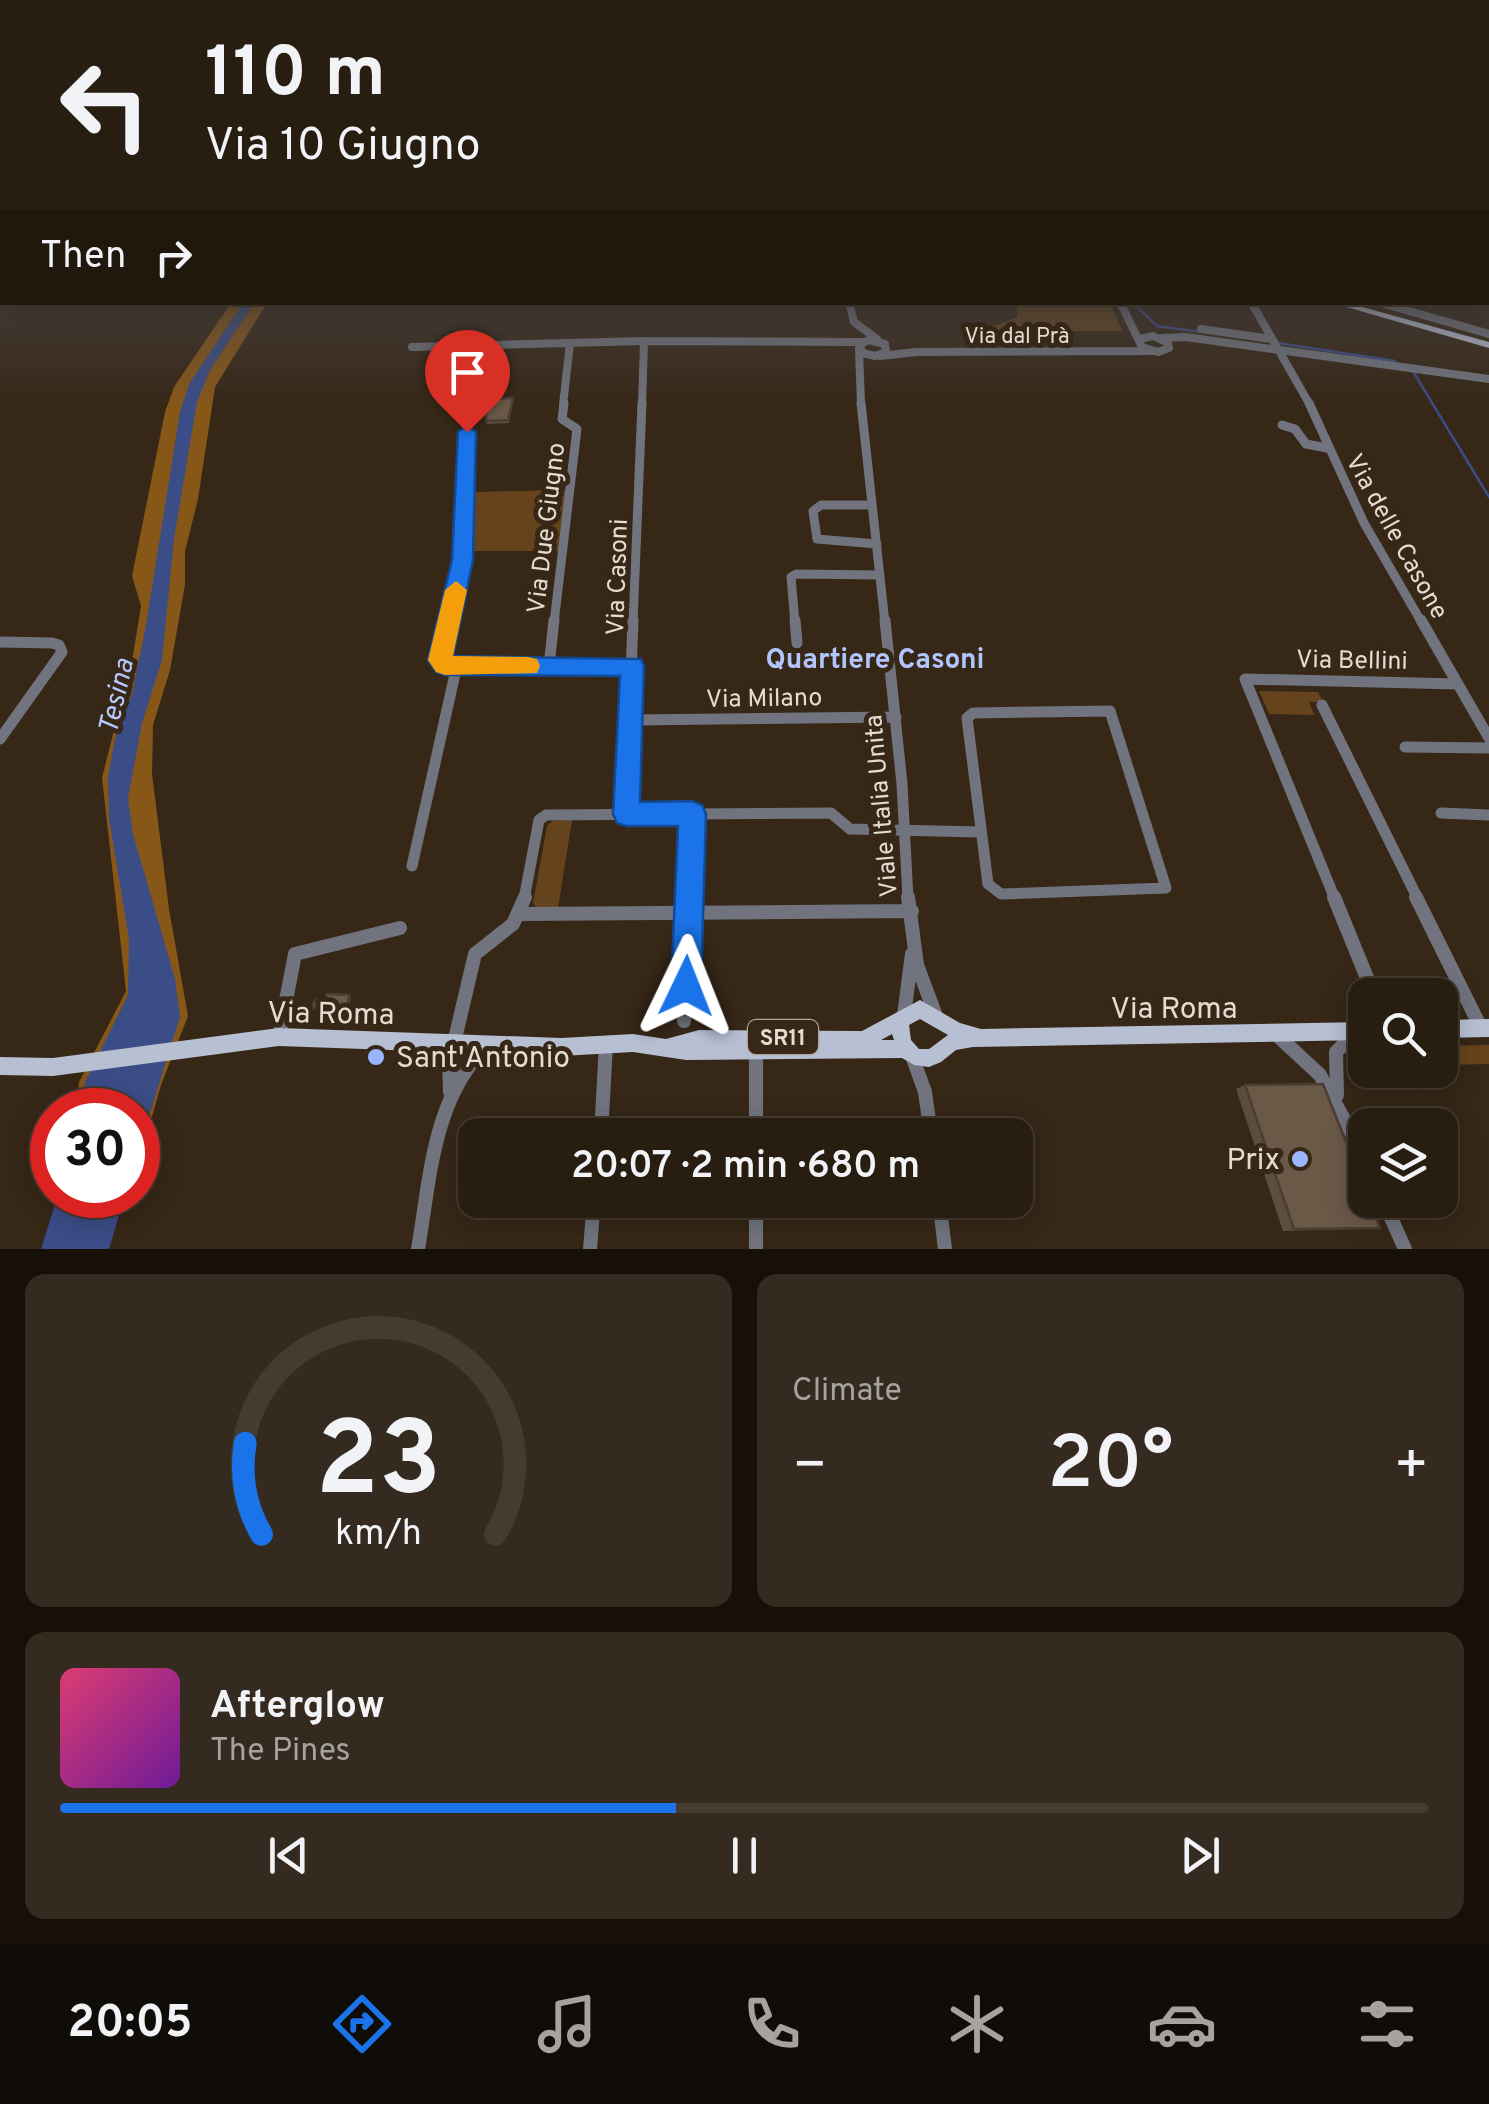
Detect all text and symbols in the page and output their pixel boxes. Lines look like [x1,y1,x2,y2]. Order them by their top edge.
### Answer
text: 110 m [205,32,386,121]
icon: left [40,40,170,170]
text: Via 10 Giugno [205,119,481,176]
icon: right [146,230,201,285]
text: Then [40,233,126,282]
street label: Via dal Prà [964,324,1070,351]
pin [425,330,510,433]
icon: arrive [440,345,495,400]
street label: Via Due Giugno [522,441,574,616]
street label: Via delle Casone [1337,449,1454,626]
street label: Via Casoni [601,518,637,636]
district label: Quartiere Casoni [765,643,985,679]
street label: Via Bellini [1296,645,1408,679]
water label: Tesina [92,655,144,738]
street label: Via Milano [706,683,823,717]
street label: Viale Italia Unita [859,713,907,898]
position arrow [634,934,738,1038]
map controls [1348,978,1458,1218]
button: search [1348,978,1458,1088]
street label: Via Roma [1110,992,1238,1029]
street label: Via Roma [267,996,395,1035]
road number: SR11 [748,1020,818,1054]
place label: Sant'Antonio [396,1041,570,1078]
marker: Sant'Antonio [365,1046,387,1068]
speed limit sign: 30 [30,1088,160,1218]
button: layers [1348,1108,1458,1218]
text: 20:07 · 2 min · 680 m [571,1143,920,1192]
place label: Prix [1226,1143,1280,1180]
marker: Prix [1289,1148,1311,1170]
text: Climate [792,1372,902,1412]
text: 23 [316,1400,441,1532]
text: 20° [1048,1420,1173,1515]
text: − [792,1433,827,1503]
text: + [1394,1433,1429,1503]
text: km/h [335,1512,422,1558]
text: Afterglow [210,1683,385,1732]
text: The Pines [210,1732,351,1772]
icon: previous [261,1828,316,1883]
icon: pause [717,1828,772,1883]
icon: next [1173,1828,1228,1883]
icon: directions [327,1989,397,2059]
icon: music [532,1989,602,2059]
icon: phone [737,1989,807,2059]
icon: climate [942,1989,1012,2059]
icon: car [1147,1989,1217,2059]
icon: filters [1352,1989,1422,2059]
text: 20:05 [67,1996,193,2053]

